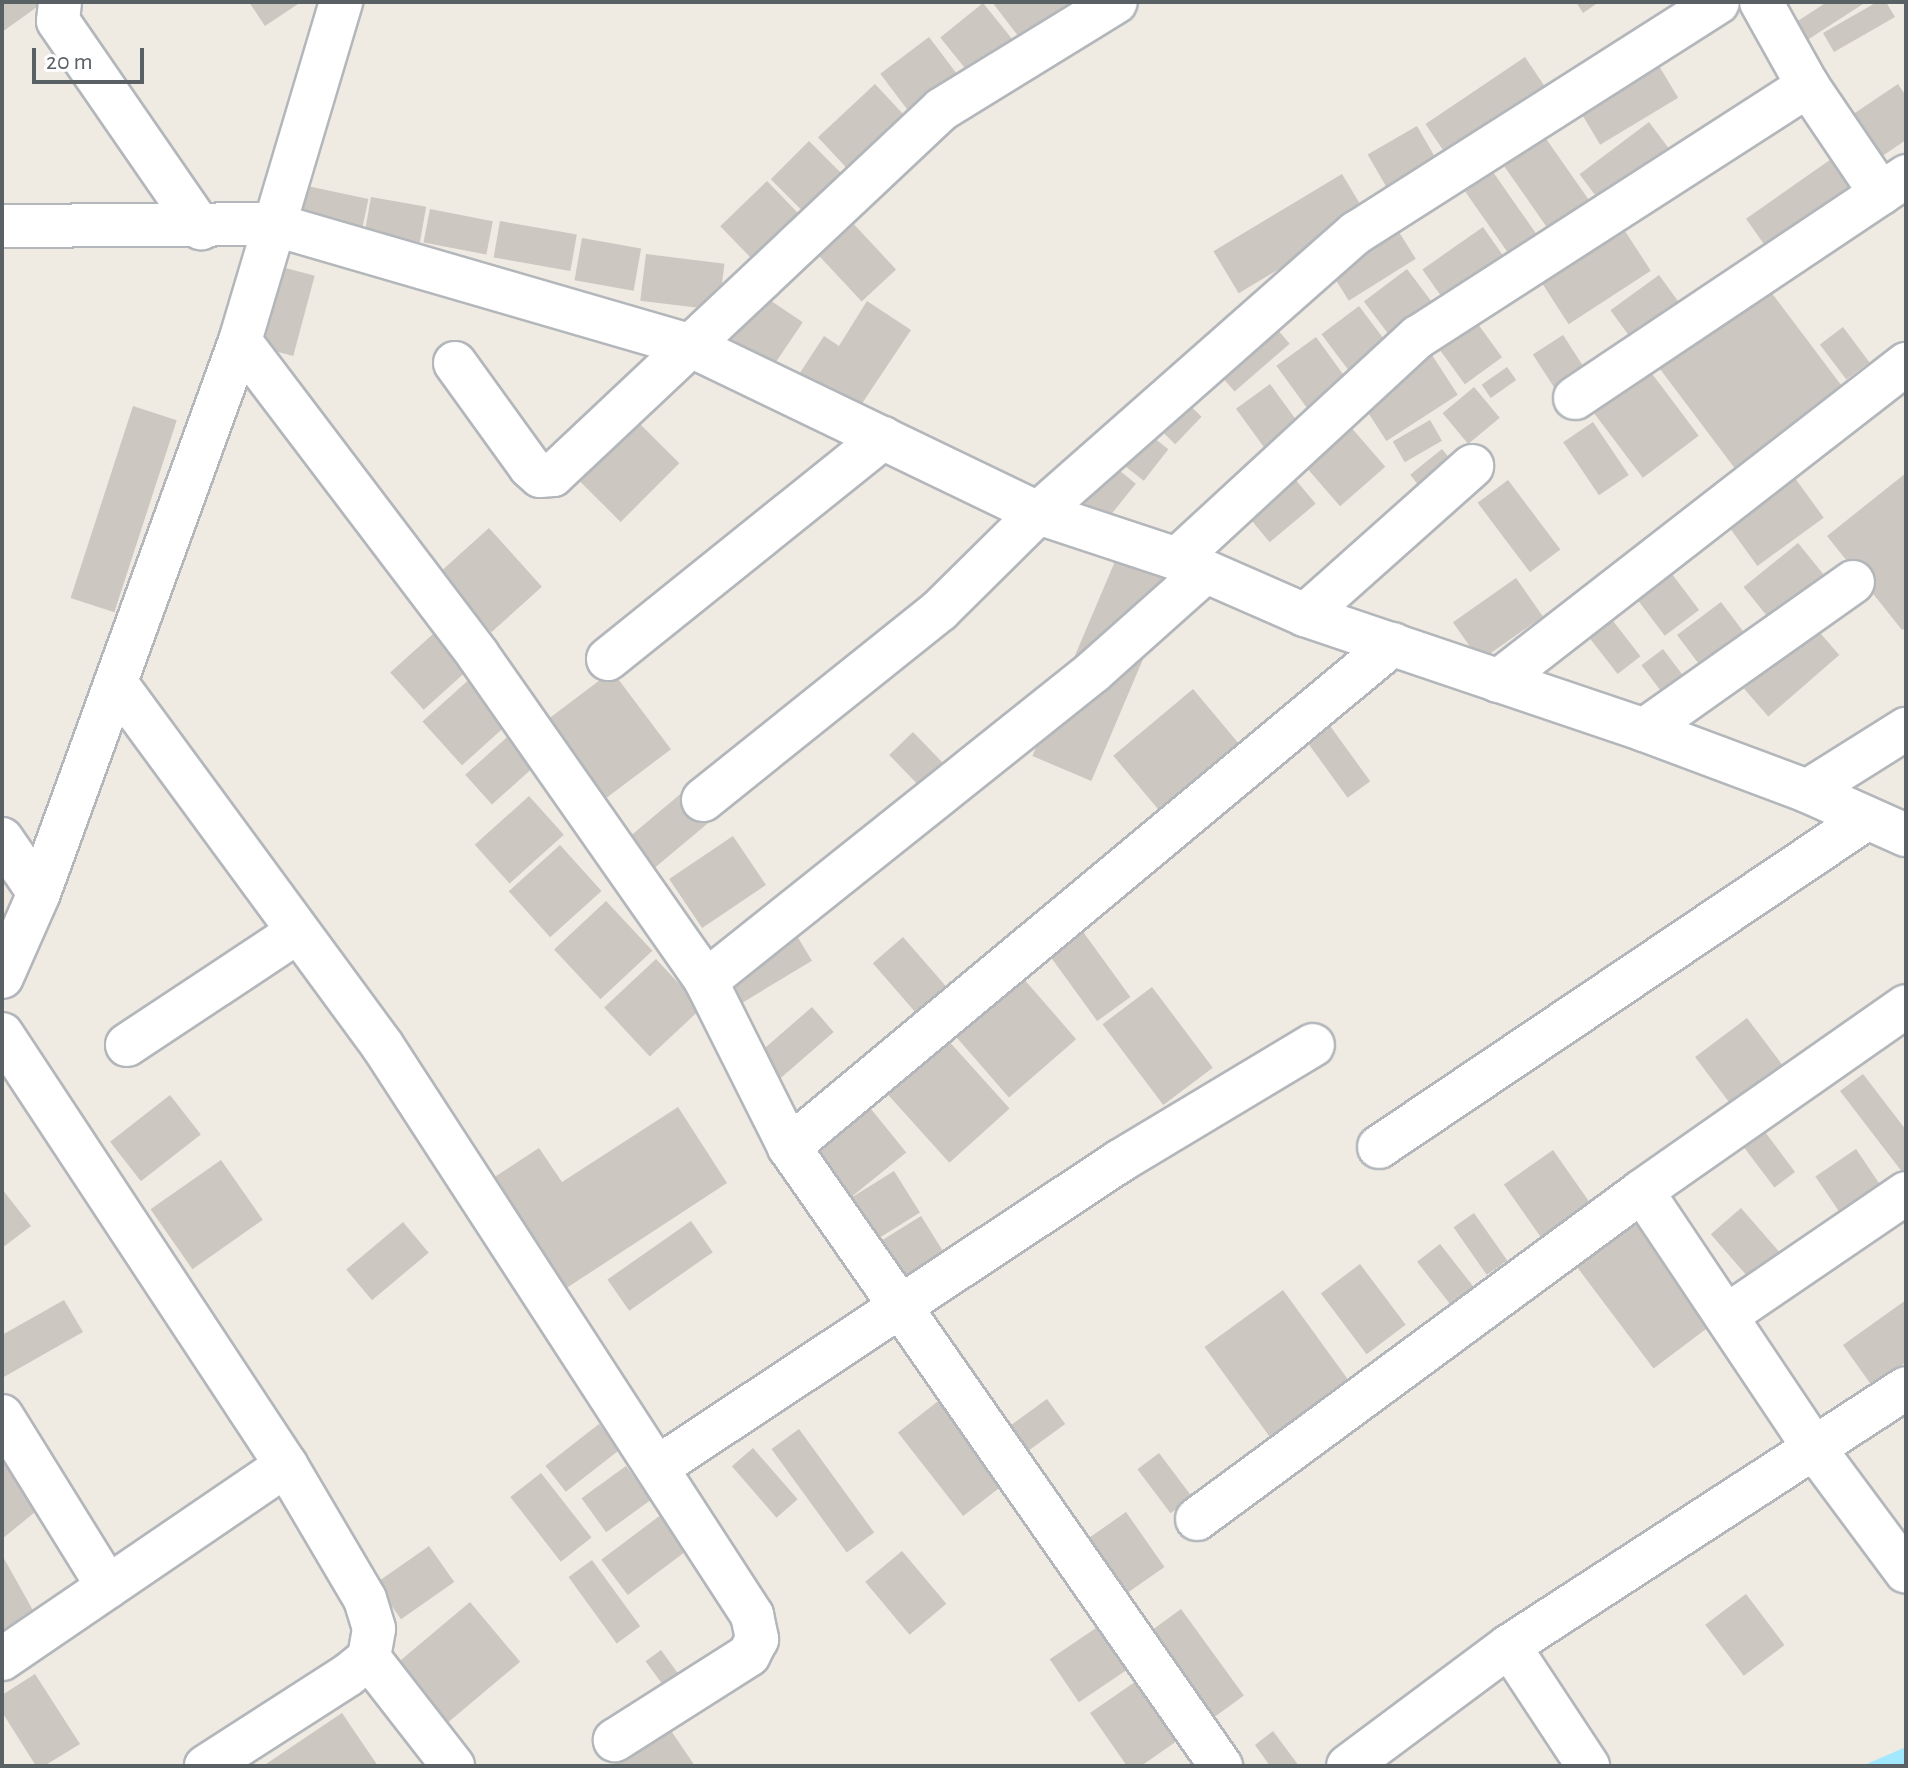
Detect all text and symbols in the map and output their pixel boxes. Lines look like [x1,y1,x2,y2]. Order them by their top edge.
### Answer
scale bar [36,32,148,82]
text: 20 m [46,50,93,74]

